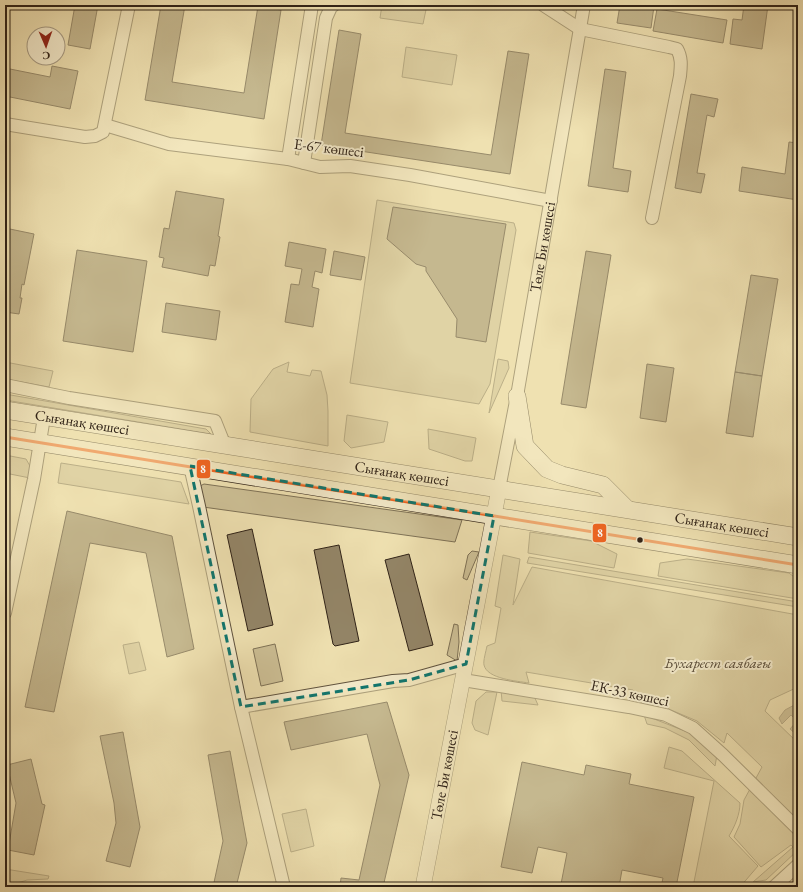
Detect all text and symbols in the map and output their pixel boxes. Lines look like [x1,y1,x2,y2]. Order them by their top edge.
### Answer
north arrow [26,26,66,66]
text: С [42,49,50,63]
street label: Е-67 көшесі [293,134,365,161]
street label: Төле Би көшесі [525,200,559,294]
street label: Сығанақ көшесі [34,405,131,439]
street label: Сығанақ көшесі [353,456,451,490]
line badge: 8 [196,459,211,479]
text: 8 [200,462,206,476]
street label: Сығанақ көшесі [673,507,771,541]
line badge: 8 [592,523,607,543]
text: 8 [597,526,603,540]
unlabelled marker [635,535,645,545]
park label: Бухарест саябағы [664,653,772,672]
street label: ЕК-33 көшесі [589,675,671,710]
street label: Төле Би көшесі [426,728,462,822]

